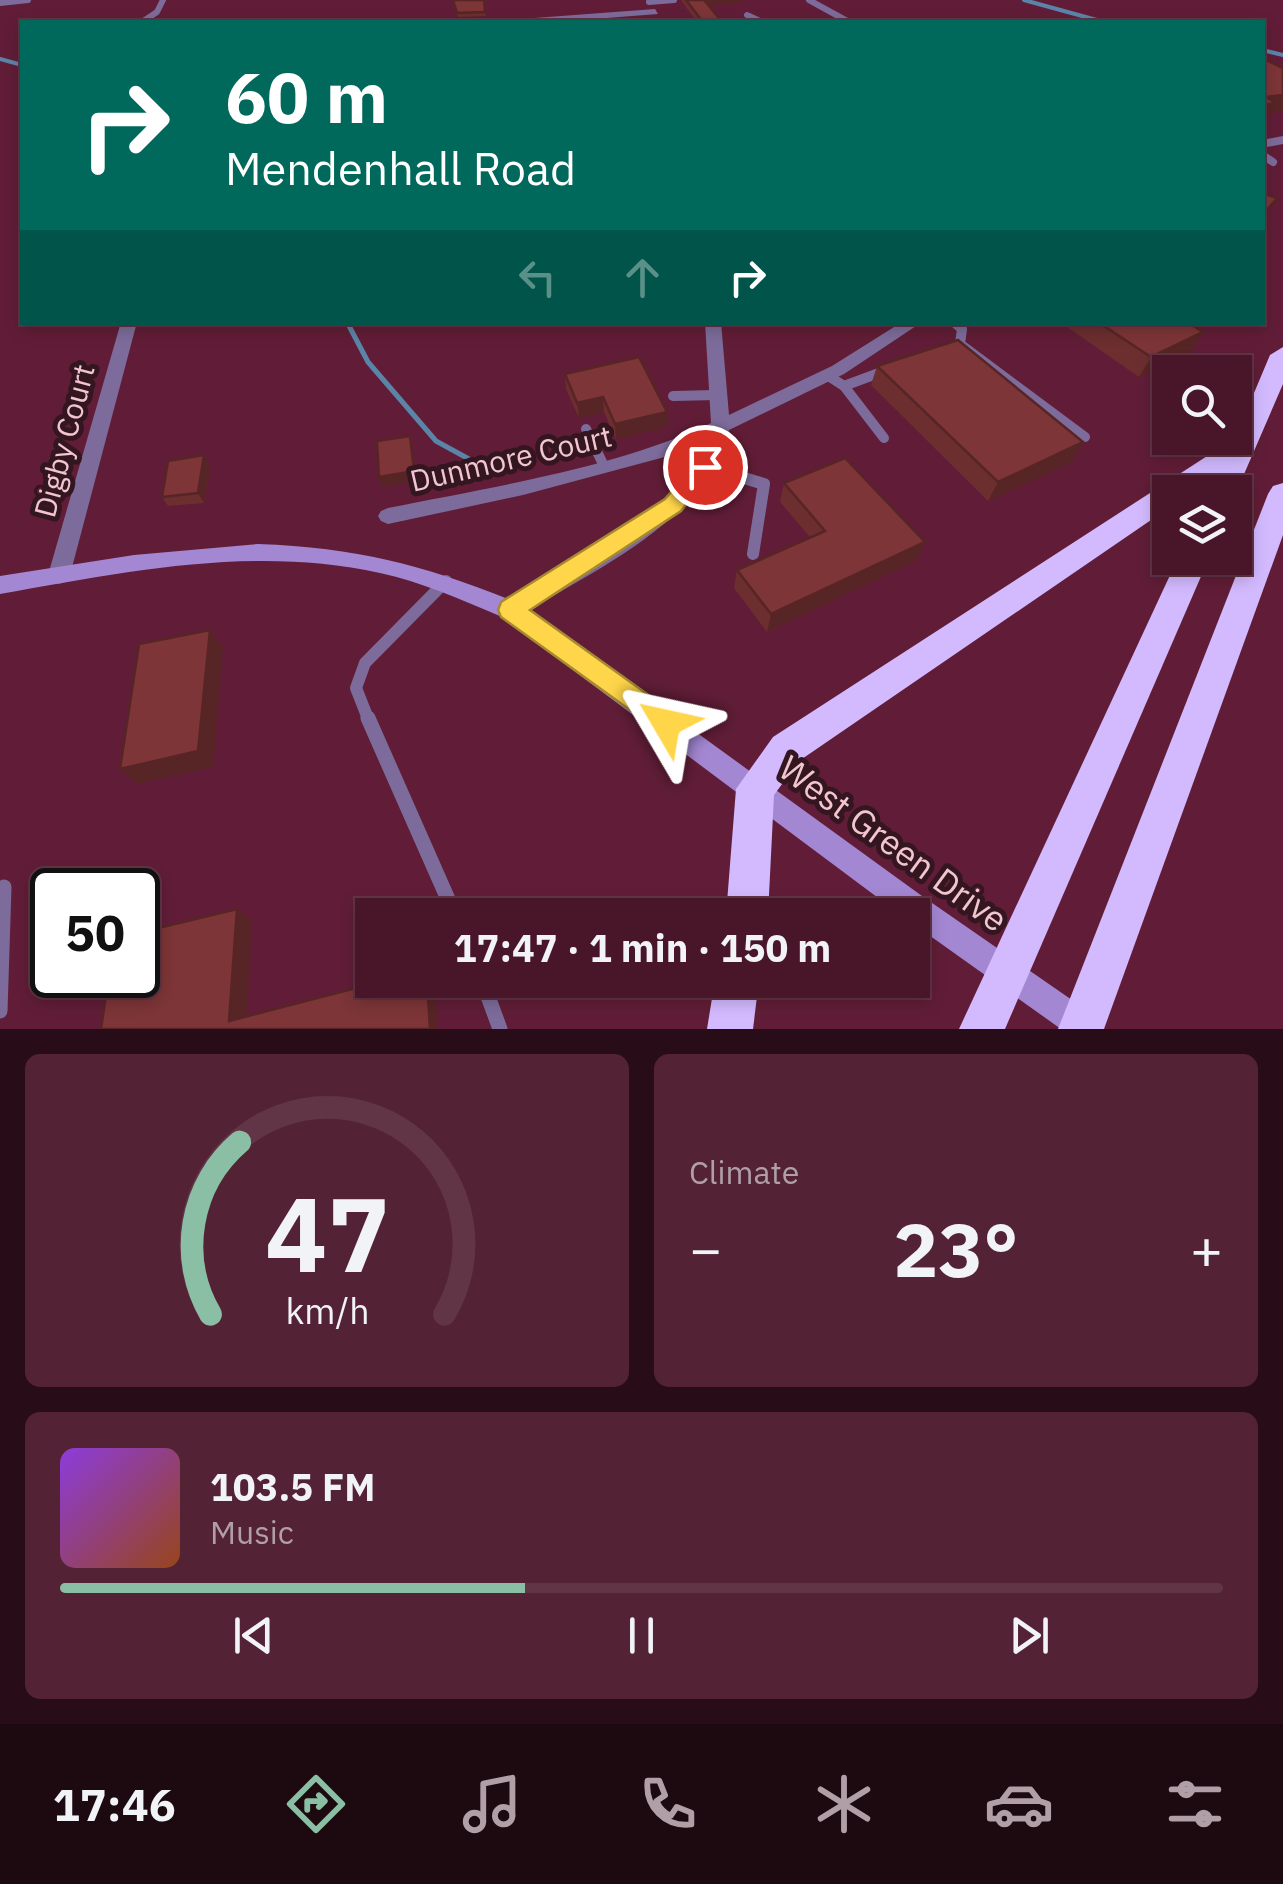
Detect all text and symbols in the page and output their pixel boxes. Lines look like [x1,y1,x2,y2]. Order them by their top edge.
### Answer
text: 60 m [225,51,388,142]
icon: right [60,60,190,190]
text: Mendenhall Road [225,139,576,197]
icon: left [510,250,565,305]
icon: ahead [615,250,670,305]
icon: right [720,250,775,305]
map controls [1152,355,1252,575]
button: search [1152,355,1252,455]
street label: Digby Court [24,360,103,521]
street label: Dunmore Court [406,415,615,500]
pin [663,425,748,510]
icon: arrive [678,440,733,495]
button: layers [1152,475,1252,575]
position arrow [614,671,718,775]
street label: West Green Drive [770,745,1017,942]
speed limit sign: 50 [30,868,160,998]
text: 17:47 · 1 min · 150 m [454,923,831,972]
text: Climate [689,1151,799,1193]
text: 47 [265,1165,389,1301]
text: 23° [893,1200,1019,1298]
text: − [689,1213,722,1284]
text: + [1190,1213,1223,1284]
text: km/h [285,1287,369,1334]
text: 103.5 FM [210,1462,375,1511]
text: Music [210,1511,294,1553]
icon: previous [226,1608,281,1663]
icon: pause [614,1608,669,1663]
icon: next [1002,1608,1057,1663]
icon: directions [281,1769,351,1839]
icon: music [457,1769,527,1839]
icon: phone [633,1769,703,1839]
icon: climate [809,1769,879,1839]
icon: car [984,1769,1054,1839]
icon: filters [1160,1769,1230,1839]
text: 17:46 [53,1775,176,1833]

